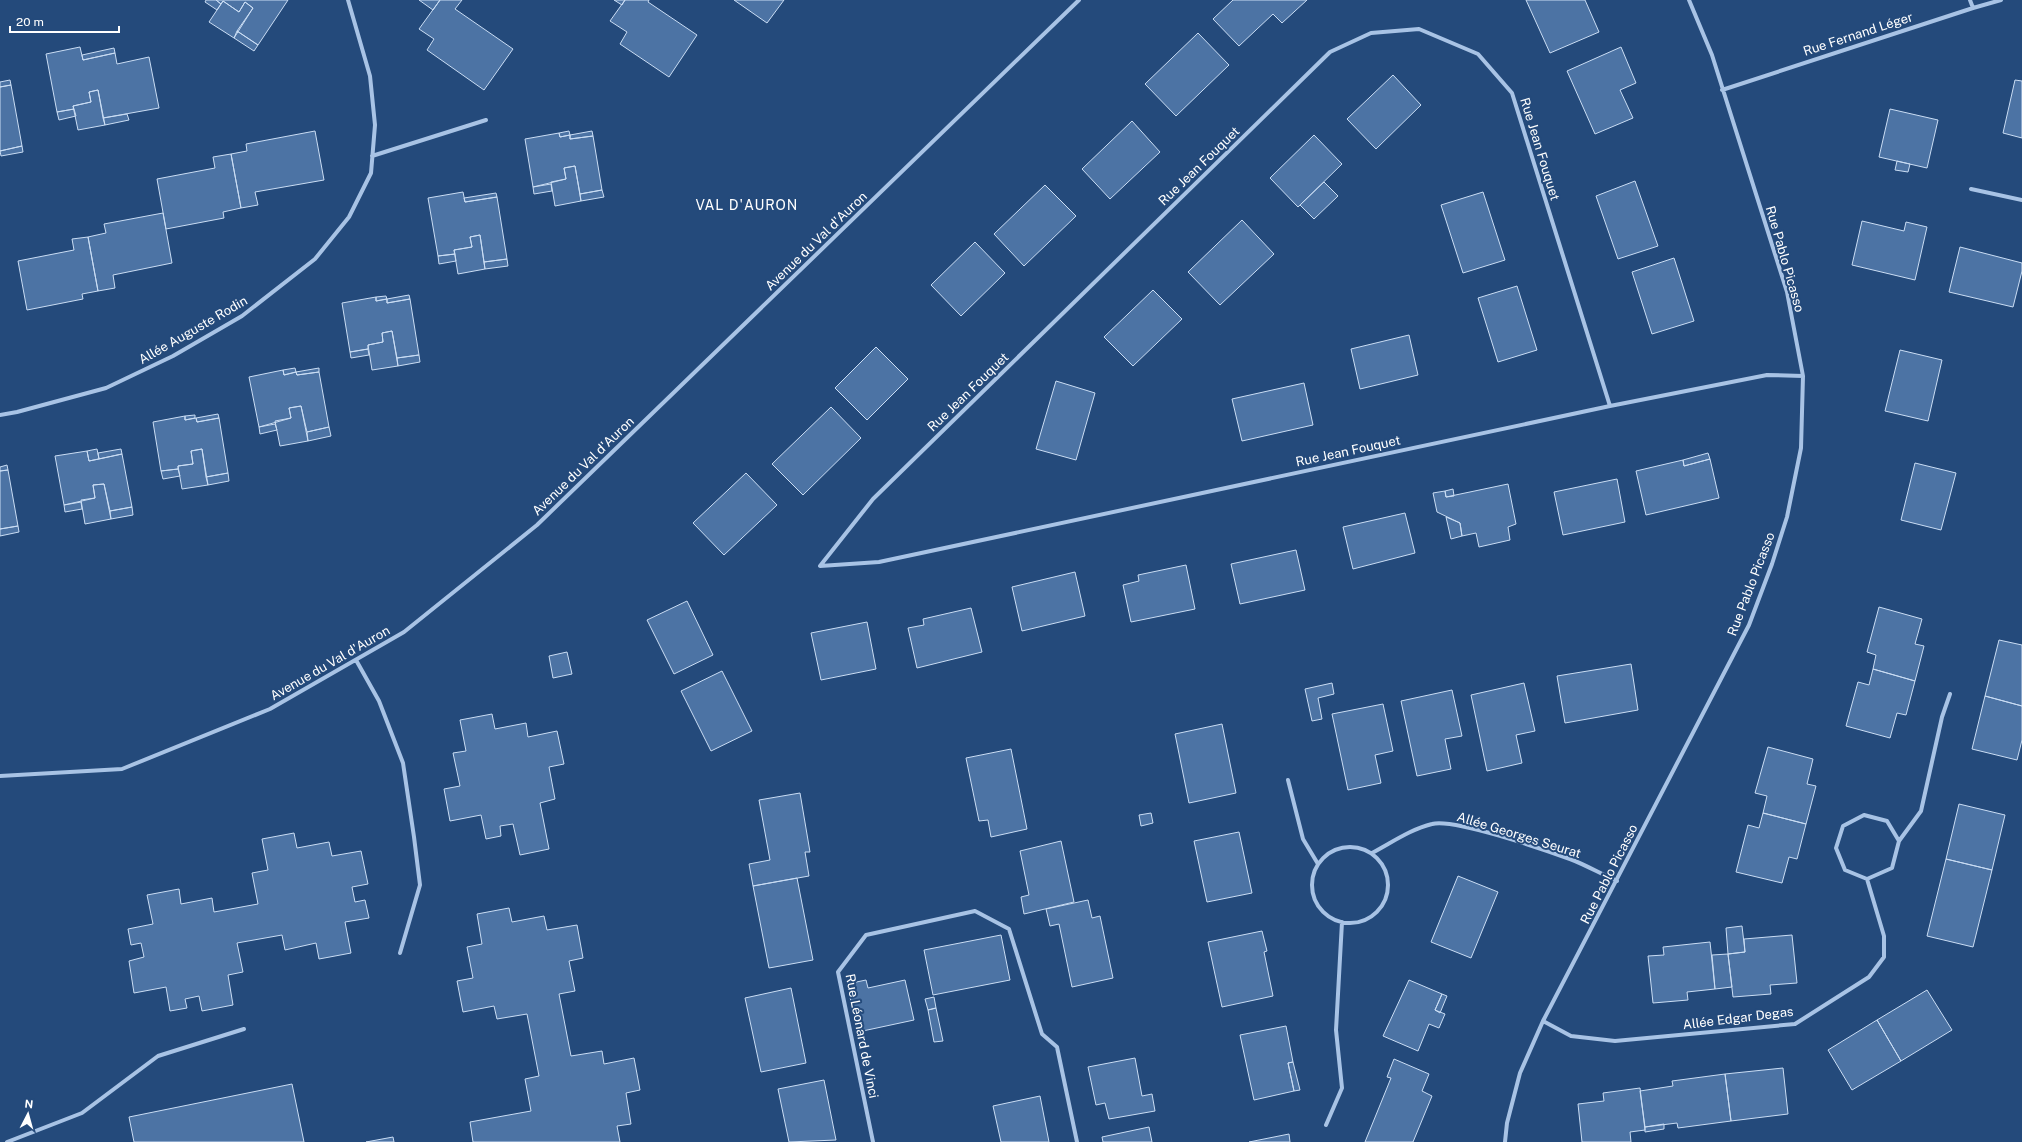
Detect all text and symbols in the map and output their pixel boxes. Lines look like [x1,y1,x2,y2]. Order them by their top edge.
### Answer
scale bar [10,8,119,34]
street label: Rue Fernand Léger [1801,9,1915,59]
text: 20 m [16,15,44,29]
street label: Rue Jean Fouquet [1517,96,1563,202]
street label: Rue Jean Fouquet [1155,124,1243,208]
street label: Avenue du Val d'Auron [762,189,870,293]
district label: VAL D'AURON [696,197,798,213]
street label: Rue Pablo Picasso [1763,204,1807,314]
street label: Allée Auguste Rodin [136,293,250,367]
street label: Rue Jean Fouquet [924,350,1012,434]
street label: Avenue du Val d'Auron [529,414,637,518]
street label: Rue Jean Fouquet [1294,433,1402,469]
street label: Rue Pablo Picasso [1724,530,1778,638]
street label: Avenue du Val d'Auron [268,623,392,703]
street label: Allée Georges Seurat [1455,809,1583,861]
street label: Rue Pablo Picasso [1577,822,1641,926]
street label: Rue Léonard de Vinci [843,972,881,1100]
street label: Allée Edgar Degas [1682,1004,1794,1032]
north arrow [8,1094,48,1134]
text: N [24,1098,34,1110]

